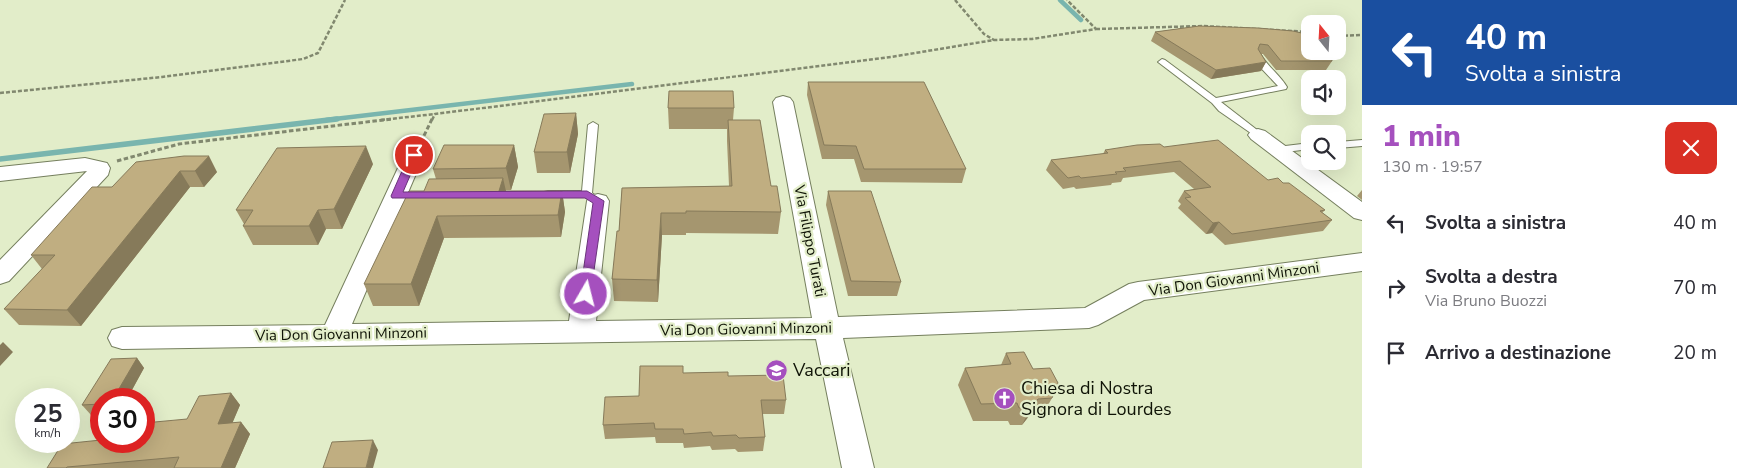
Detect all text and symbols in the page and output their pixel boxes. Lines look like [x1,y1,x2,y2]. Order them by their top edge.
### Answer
text: 40 m [1465,14,1547,61]
north arrow [1301,15,1346,60]
map controls [1301,15,1346,170]
icon: left [1382,20,1447,85]
text: Svolta a sinistra [1465,59,1621,89]
button: sound [1301,70,1346,115]
text: 1 min [1382,116,1461,157]
button: close [1665,122,1717,174]
button: search [1301,125,1346,170]
pin [393,134,435,176]
icon: arrive [400,141,428,169]
text: 130 m · 19:57 [1382,156,1483,178]
street label: Via Filippo Turati [789,183,831,299]
icon: left [1382,209,1410,237]
text: Svolta a sinistra [1425,210,1566,236]
text: 40 m [1673,210,1717,236]
street label: Via Don Giovanni Minzoni [1146,257,1321,301]
text: Svolta a destra [1425,264,1558,290]
position arrow [559,267,611,319]
icon: right [1382,274,1410,302]
text: 70 m [1673,275,1717,301]
text: Via Bruno Buozzi [1425,290,1547,312]
street label: Via Don Giovanni Minzoni [659,318,832,341]
street label: Via Don Giovanni Minzoni [254,323,427,346]
icon: arrive [1382,339,1410,367]
text: Arrivo a destinazione [1425,340,1611,366]
text: 20 m [1673,340,1717,366]
school or university icon: Vaccari [765,358,789,382]
place label: Vaccari [792,358,850,382]
place label: Chiesa di Nostra Signora di Lourdes [1021,376,1172,421]
church icon: Chiesa di Nostra Signora di Lourdes [993,386,1017,410]
speed limit sign: 30 [90,388,155,453]
text: 25 [32,397,63,431]
text: km/h [34,425,61,441]

